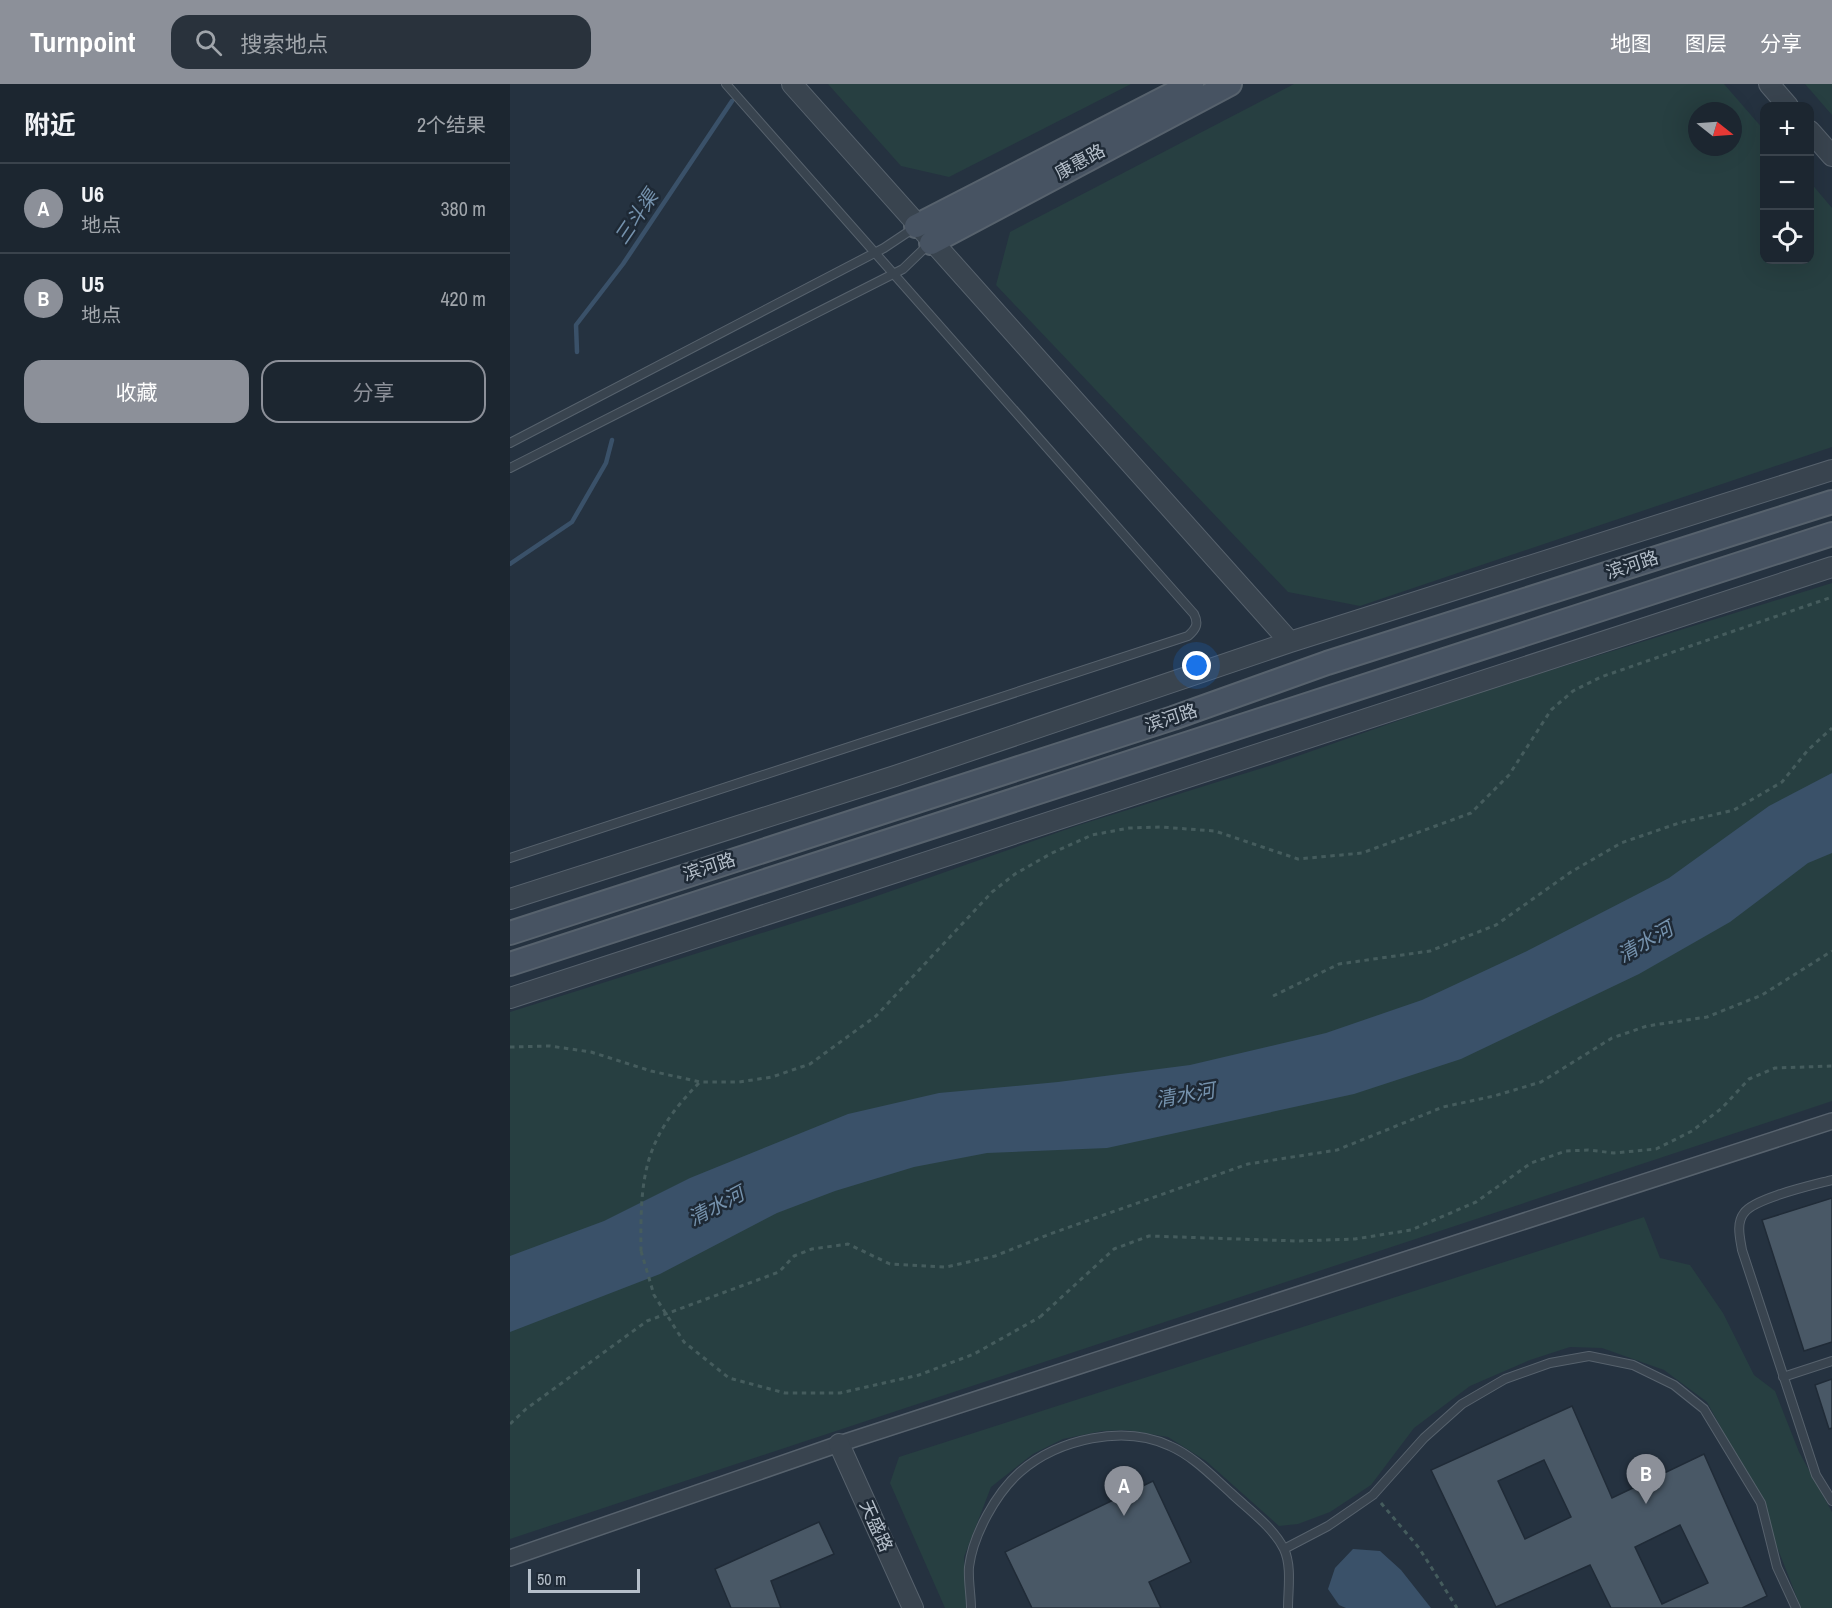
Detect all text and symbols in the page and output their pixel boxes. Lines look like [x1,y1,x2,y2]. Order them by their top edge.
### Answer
search box [171,15,591,69]
text: Turnpoint [30,23,135,61]
icon: search [192,26,225,59]
text: 搜索地点 [240,29,328,59]
text: 地图 [1610,29,1652,58]
text: 图层 [1685,29,1727,58]
text: 分享 [1760,29,1802,58]
north arrow [1688,102,1742,156]
map controls [1760,102,1814,264]
button: + [1760,102,1814,156]
text: 附近 [24,107,76,142]
text: 2个结果 [417,111,486,138]
street label: 康惠路 [1050,138,1109,186]
button: − [1760,156,1814,210]
text: U6 [81,179,104,209]
water label: 三斗渠 [608,182,665,249]
text: A [38,195,49,222]
text: 380 m [440,195,486,222]
button: locate [1760,210,1814,264]
text: 地点 [81,211,121,238]
text: U5 [81,269,104,299]
text: B [38,285,49,312]
text: 420 m [440,285,486,312]
text: 地点 [81,301,121,328]
button: 收藏 [24,360,249,423]
button: 分享 [261,360,486,423]
street label: 滨河路 [1602,544,1661,585]
your location [1182,651,1211,680]
street label: 滨河路 [1141,697,1200,738]
street label: 滨河路 [679,846,738,887]
water label: 清水河 [1612,913,1681,968]
water label: 清水河 [1153,1075,1221,1113]
water label: 清水河 [683,1178,752,1232]
pin: B [1626,1454,1666,1504]
pin: A [1104,1466,1144,1516]
street label: 天盛路 [854,1496,899,1556]
scale bar [528,1566,640,1594]
text: 50 m [537,1568,566,1590]

